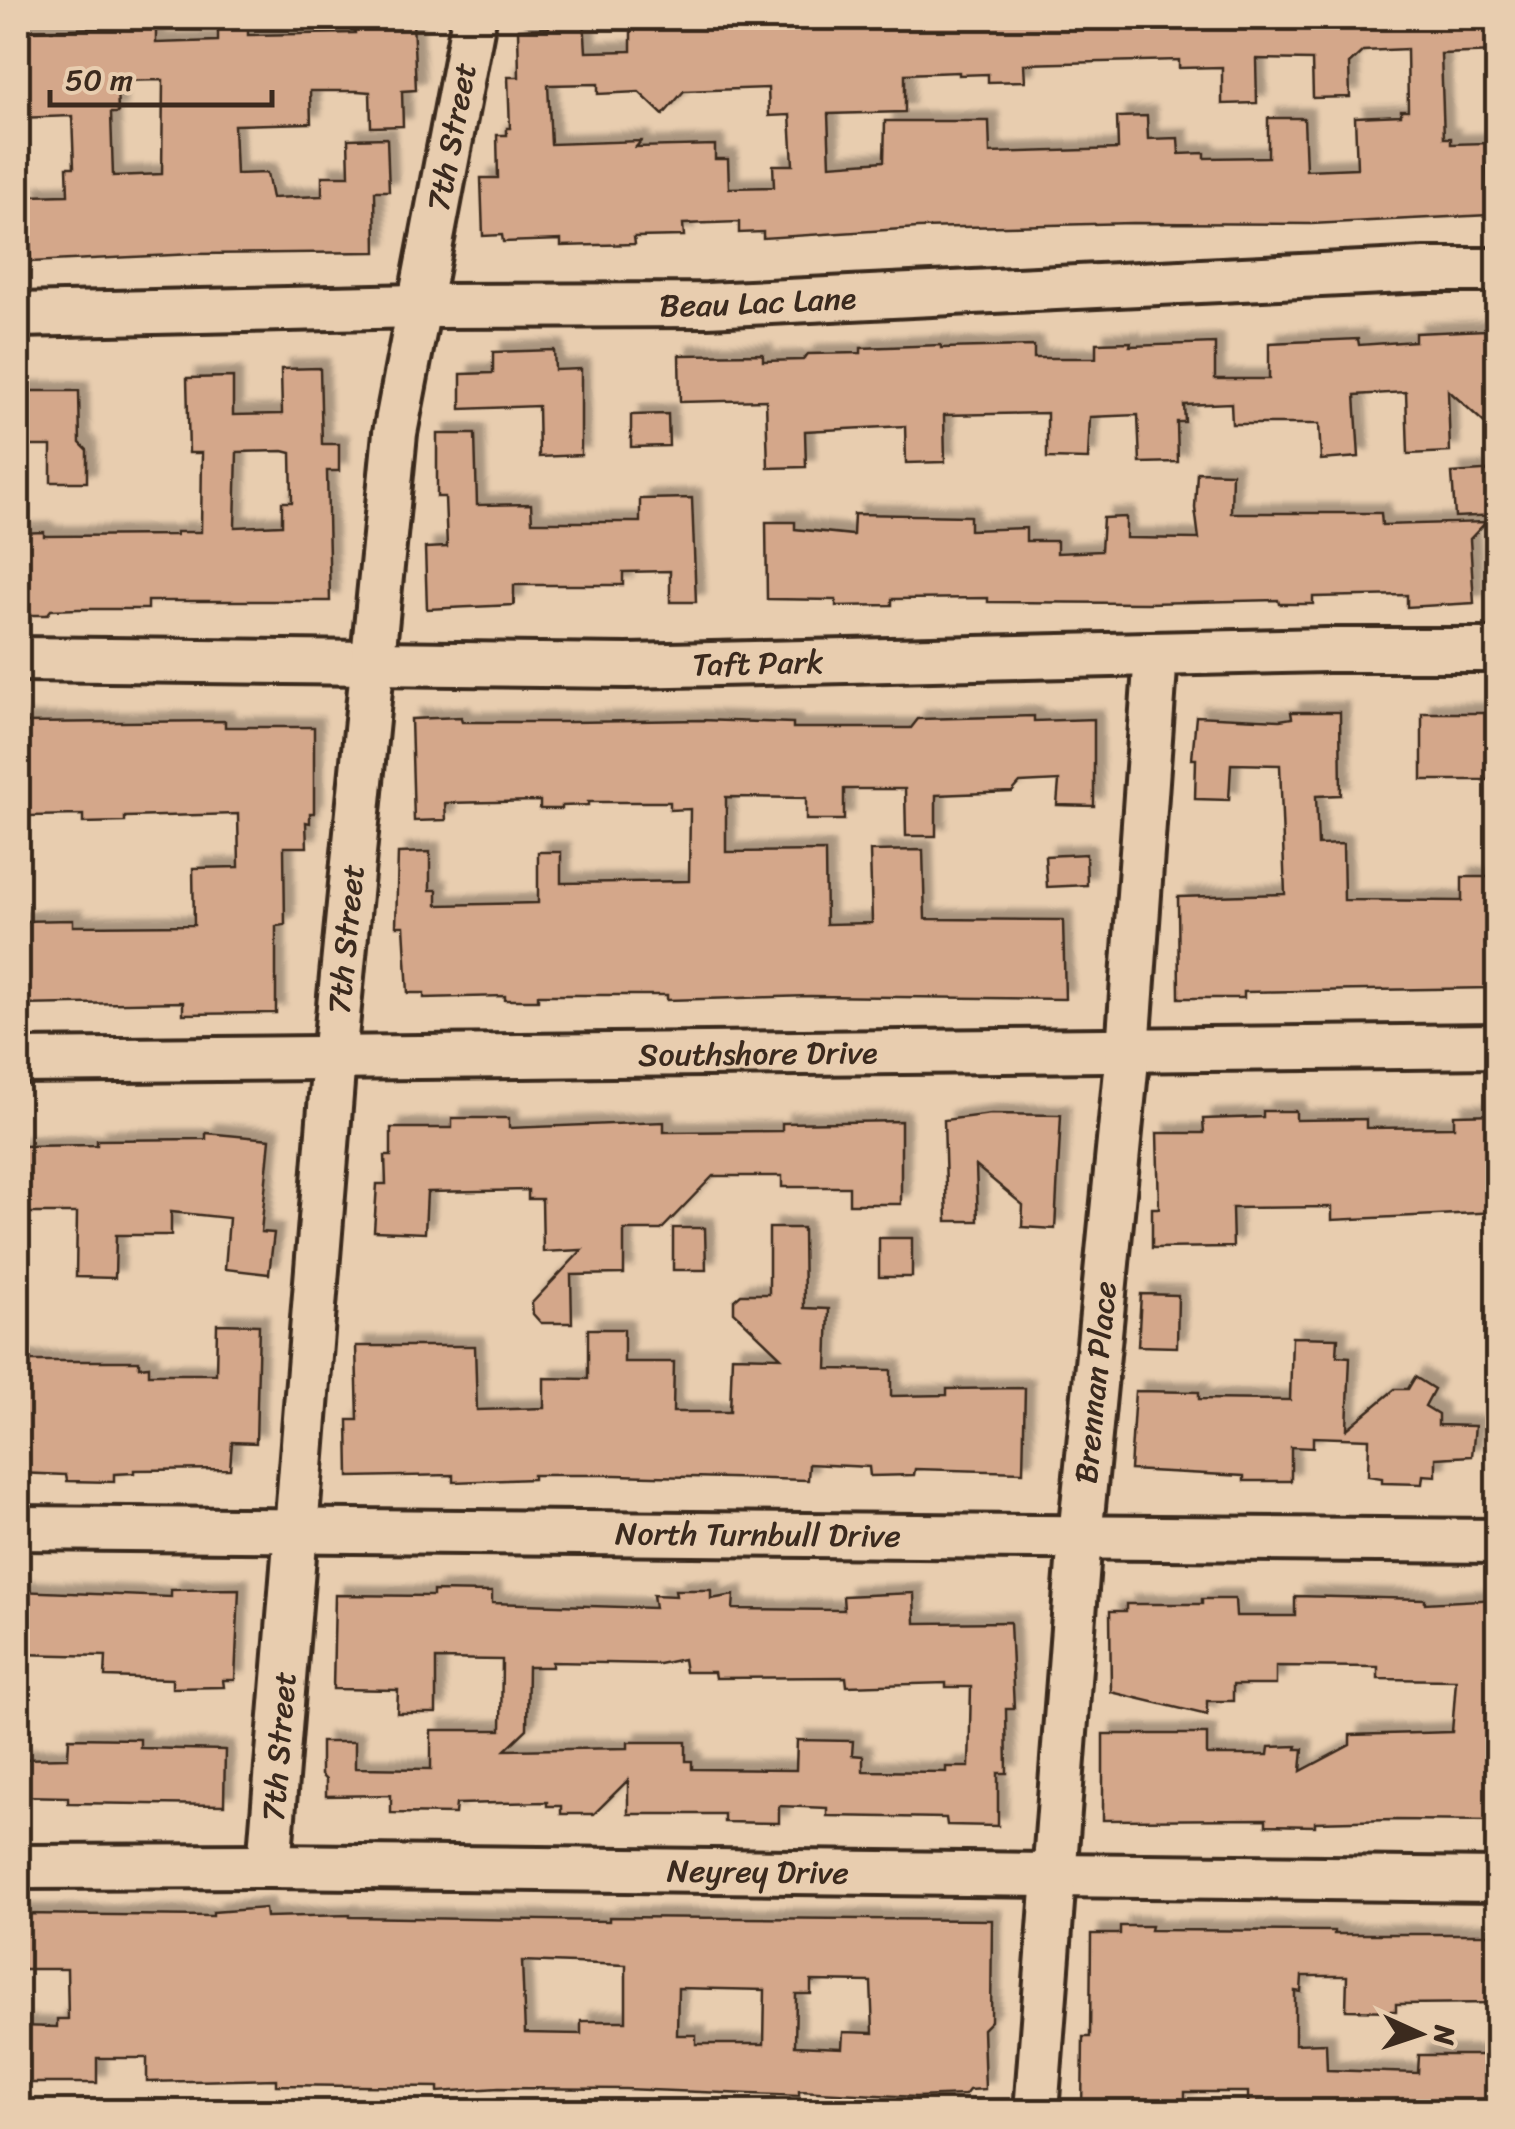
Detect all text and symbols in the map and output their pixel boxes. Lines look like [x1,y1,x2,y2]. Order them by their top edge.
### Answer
scale bar [50,45,272,107]
text: 50 m [65,53,133,107]
street label: 7th Street [410,58,494,216]
street label: Beau Lac Lane [659,270,858,334]
street label: Taft Park [692,634,824,694]
street label: 7th Street [310,862,382,1017]
street label: Southshore Drive [638,1024,878,1084]
street label: Brennan Place [1057,1279,1134,1486]
street label: North Turnbull Drive [615,1505,901,1565]
street label: 7th Street [245,1669,314,1824]
street label: Neyrey Drive [667,1843,849,1902]
north arrow [1370,1984,1470,2084]
text: N [1419,2023,1469,2047]

